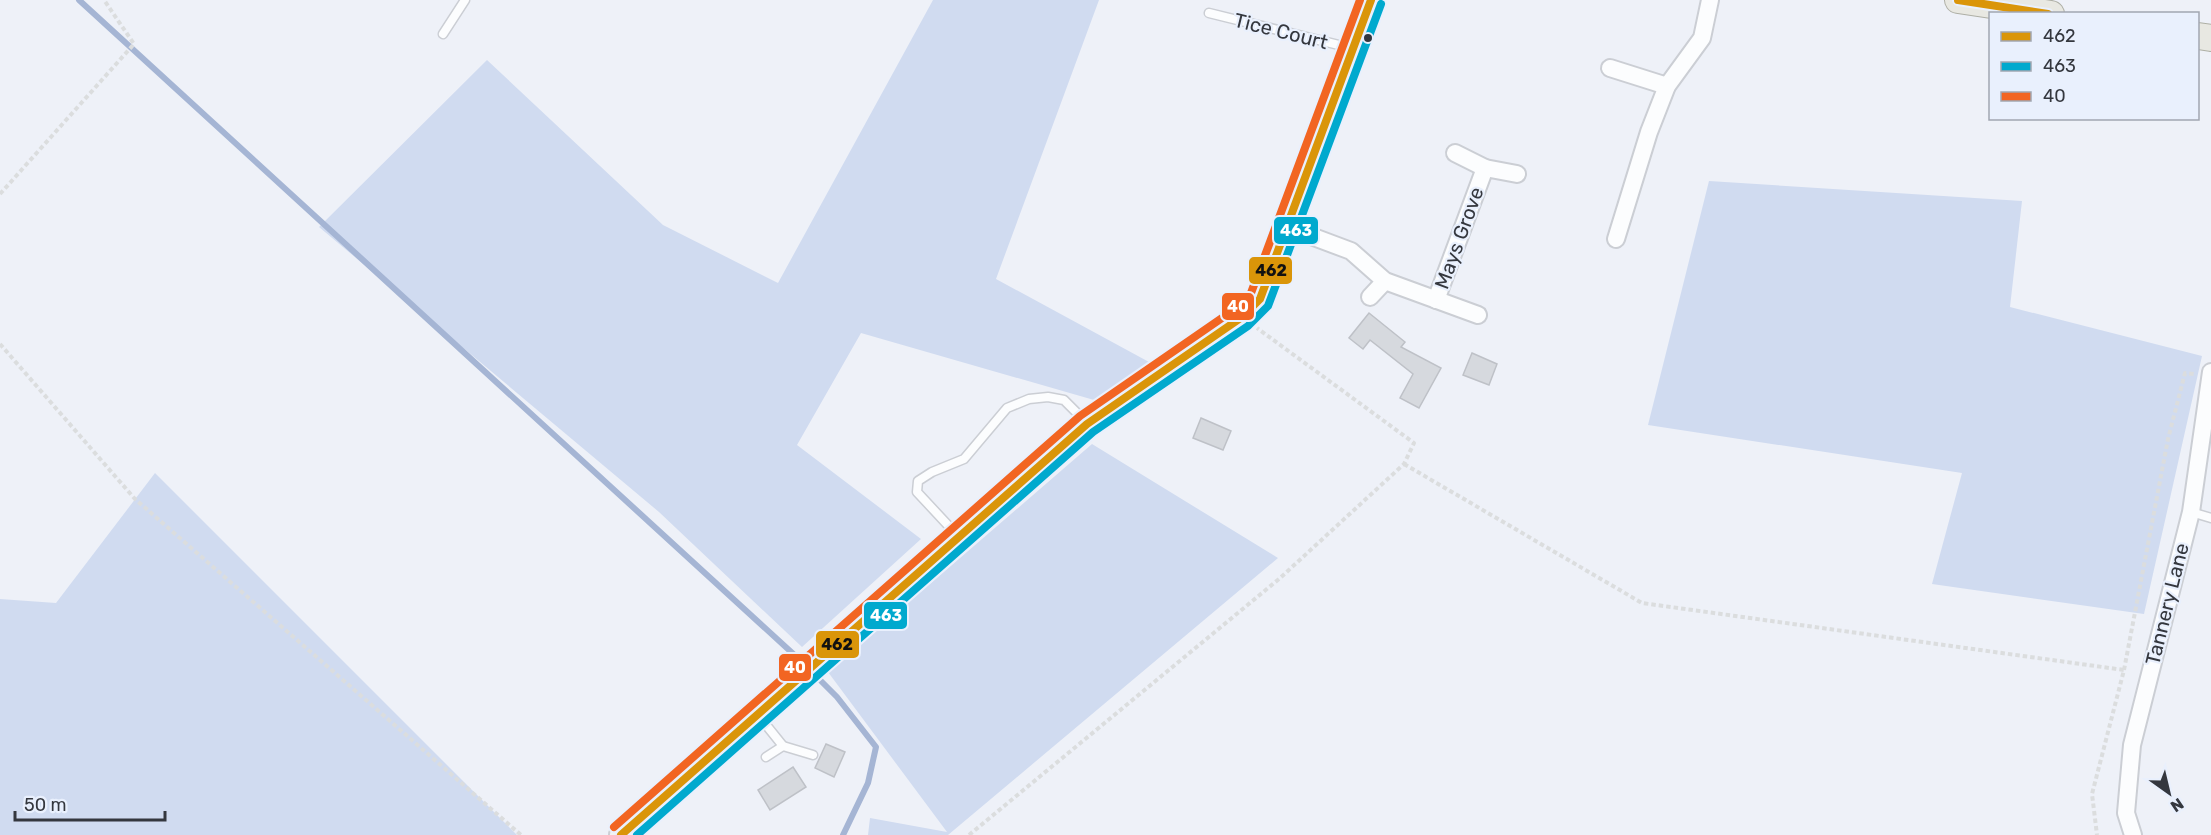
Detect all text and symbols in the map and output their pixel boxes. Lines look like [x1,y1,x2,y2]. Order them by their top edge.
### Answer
street label: Tice Court [1232,8,1331,54]
legend [1989,12,2199,120]
text: 462 [2043,25,2076,47]
unlabelled marker [1362,32,1374,44]
text: 463 [2043,55,2076,77]
text: 40 [2043,85,2066,107]
street label: Mays Grove [1430,184,1488,292]
line badge: 463 [1273,216,1319,245]
text: 463 [1280,221,1312,240]
line badge: 462 [1248,256,1293,285]
text: 462 [1255,261,1287,280]
line badge: 40 [1221,292,1255,321]
text: 40 [1227,297,1249,316]
street label: Tannery Lane [2140,541,2194,667]
line badge: 463 [863,601,908,630]
text: 463 [870,606,902,625]
line badge: 462 [815,630,860,659]
text: 462 [821,635,853,654]
line badge: 40 [778,653,812,682]
text: 40 [784,658,806,677]
north arrow [2139,763,2199,823]
scale bar [15,784,165,822]
text: 50 m [24,794,67,816]
text: N [2167,794,2187,816]

